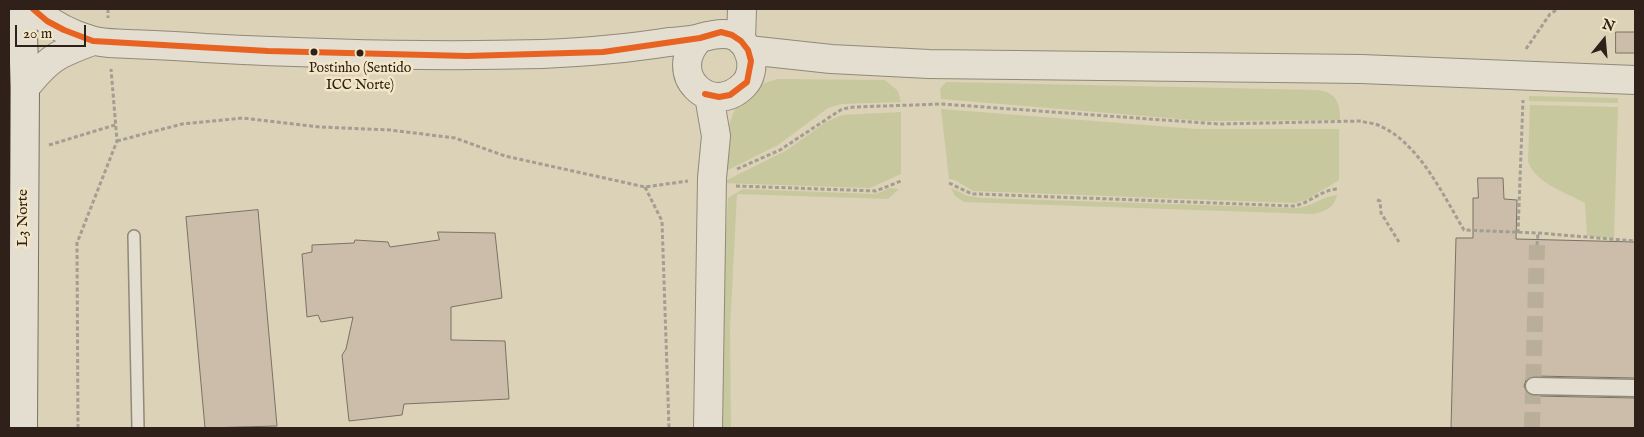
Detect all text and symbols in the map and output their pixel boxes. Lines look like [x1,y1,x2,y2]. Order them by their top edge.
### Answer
scale bar [18,15,89,47]
north arrow [1579,15,1629,65]
text: N [1600,15,1617,36]
text: 20 m [23,24,52,43]
unlabelled marker [309,47,319,57]
marker: Postinho (Sentido ICC Norte) [355,48,365,58]
place label: Postinho (Sentido ICC Norte) [309,61,411,94]
street label: L3 Norte [15,189,33,247]

